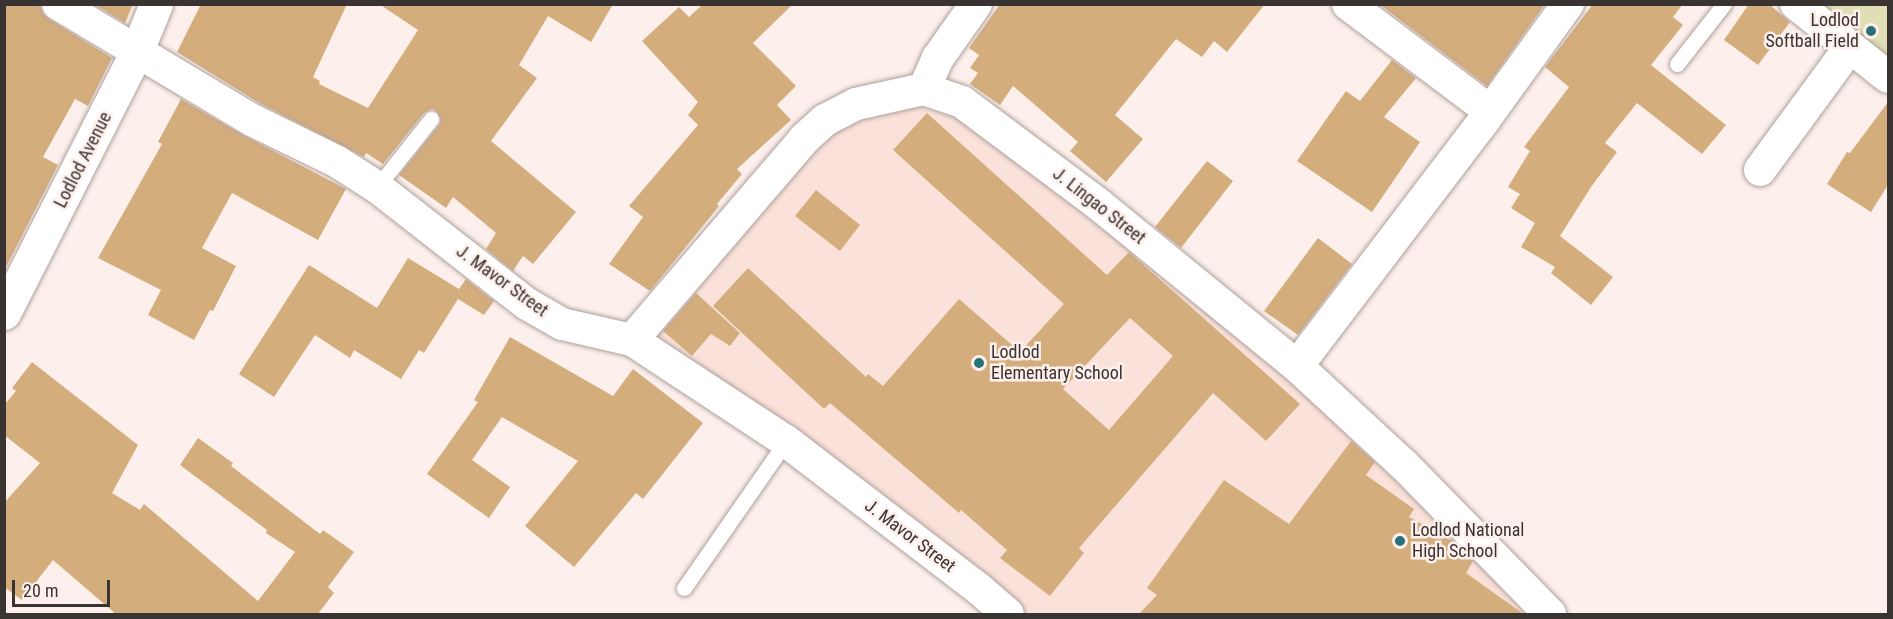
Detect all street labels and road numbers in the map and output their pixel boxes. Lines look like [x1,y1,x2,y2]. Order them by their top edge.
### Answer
street label: Lodlod Avenue [50,109,116,211]
street label: J. Lingao Street [1048,163,1150,249]
street label: J. Mavor Street [452,241,552,321]
street label: J. Mavor Street [860,495,960,577]

